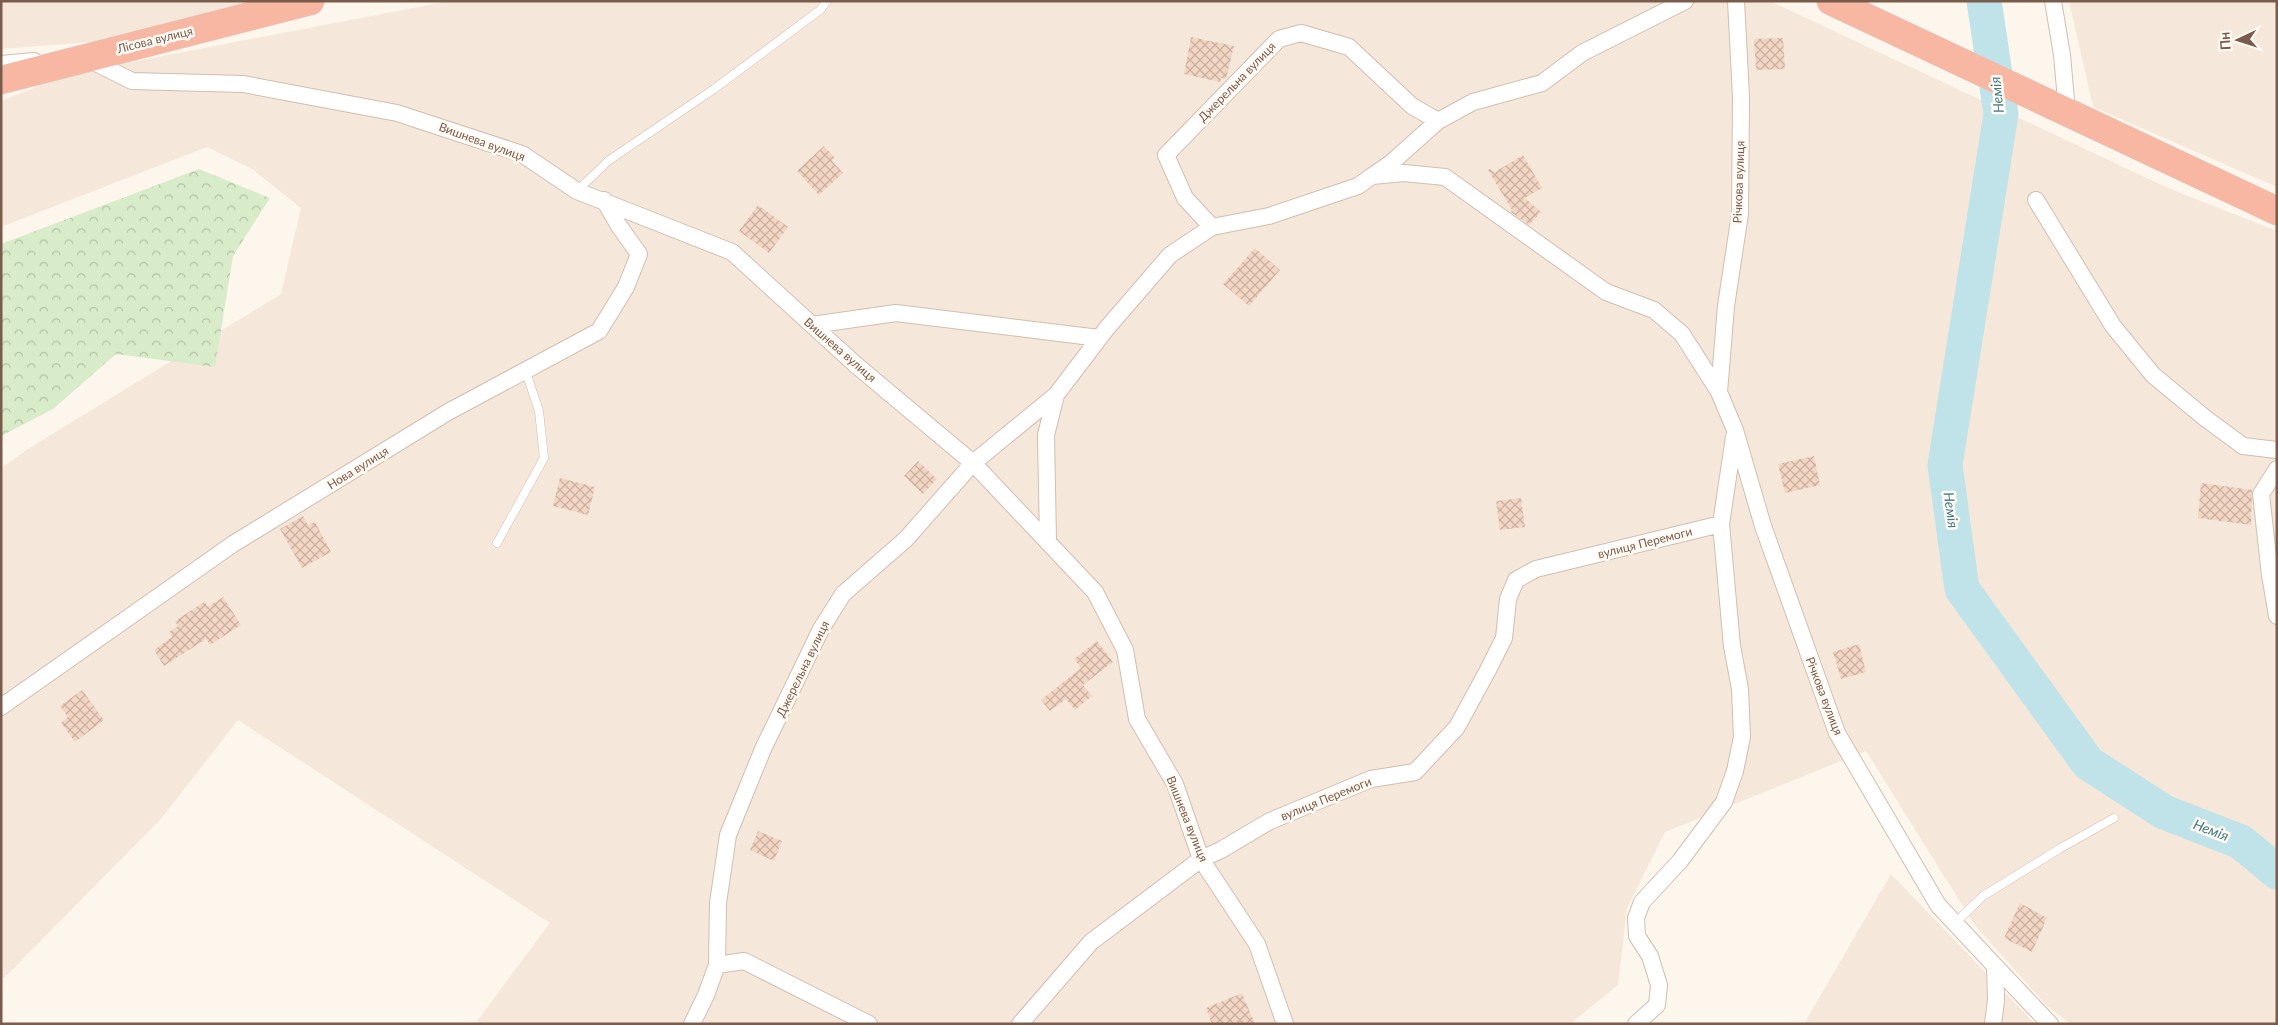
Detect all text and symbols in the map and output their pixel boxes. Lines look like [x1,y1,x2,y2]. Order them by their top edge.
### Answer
north arrow [2213,15,2263,65]
street label: Лісова вулиця [115,23,194,56]
text: Пн [2215,31,2234,51]
street label: Джерельна вулиця [1195,39,1279,125]
water label: Немія [1986,76,2007,114]
street label: Вишнева вулиця [437,119,528,164]
street label: Річкова вулиця [1730,140,1747,223]
street label: Вишнева вулиця [801,314,880,385]
street label: Нова вулиця [324,443,391,492]
water label: Немія [1941,491,1962,529]
street label: вулиця Перемоги [1596,524,1694,561]
street label: Джерельна вулиця [773,618,832,719]
street label: Річкова вулиця [1803,655,1846,737]
street label: вулиця Перемоги [1278,773,1374,824]
street label: Вишнева вулиця [1163,774,1211,864]
water label: Немія [2191,815,2231,844]

